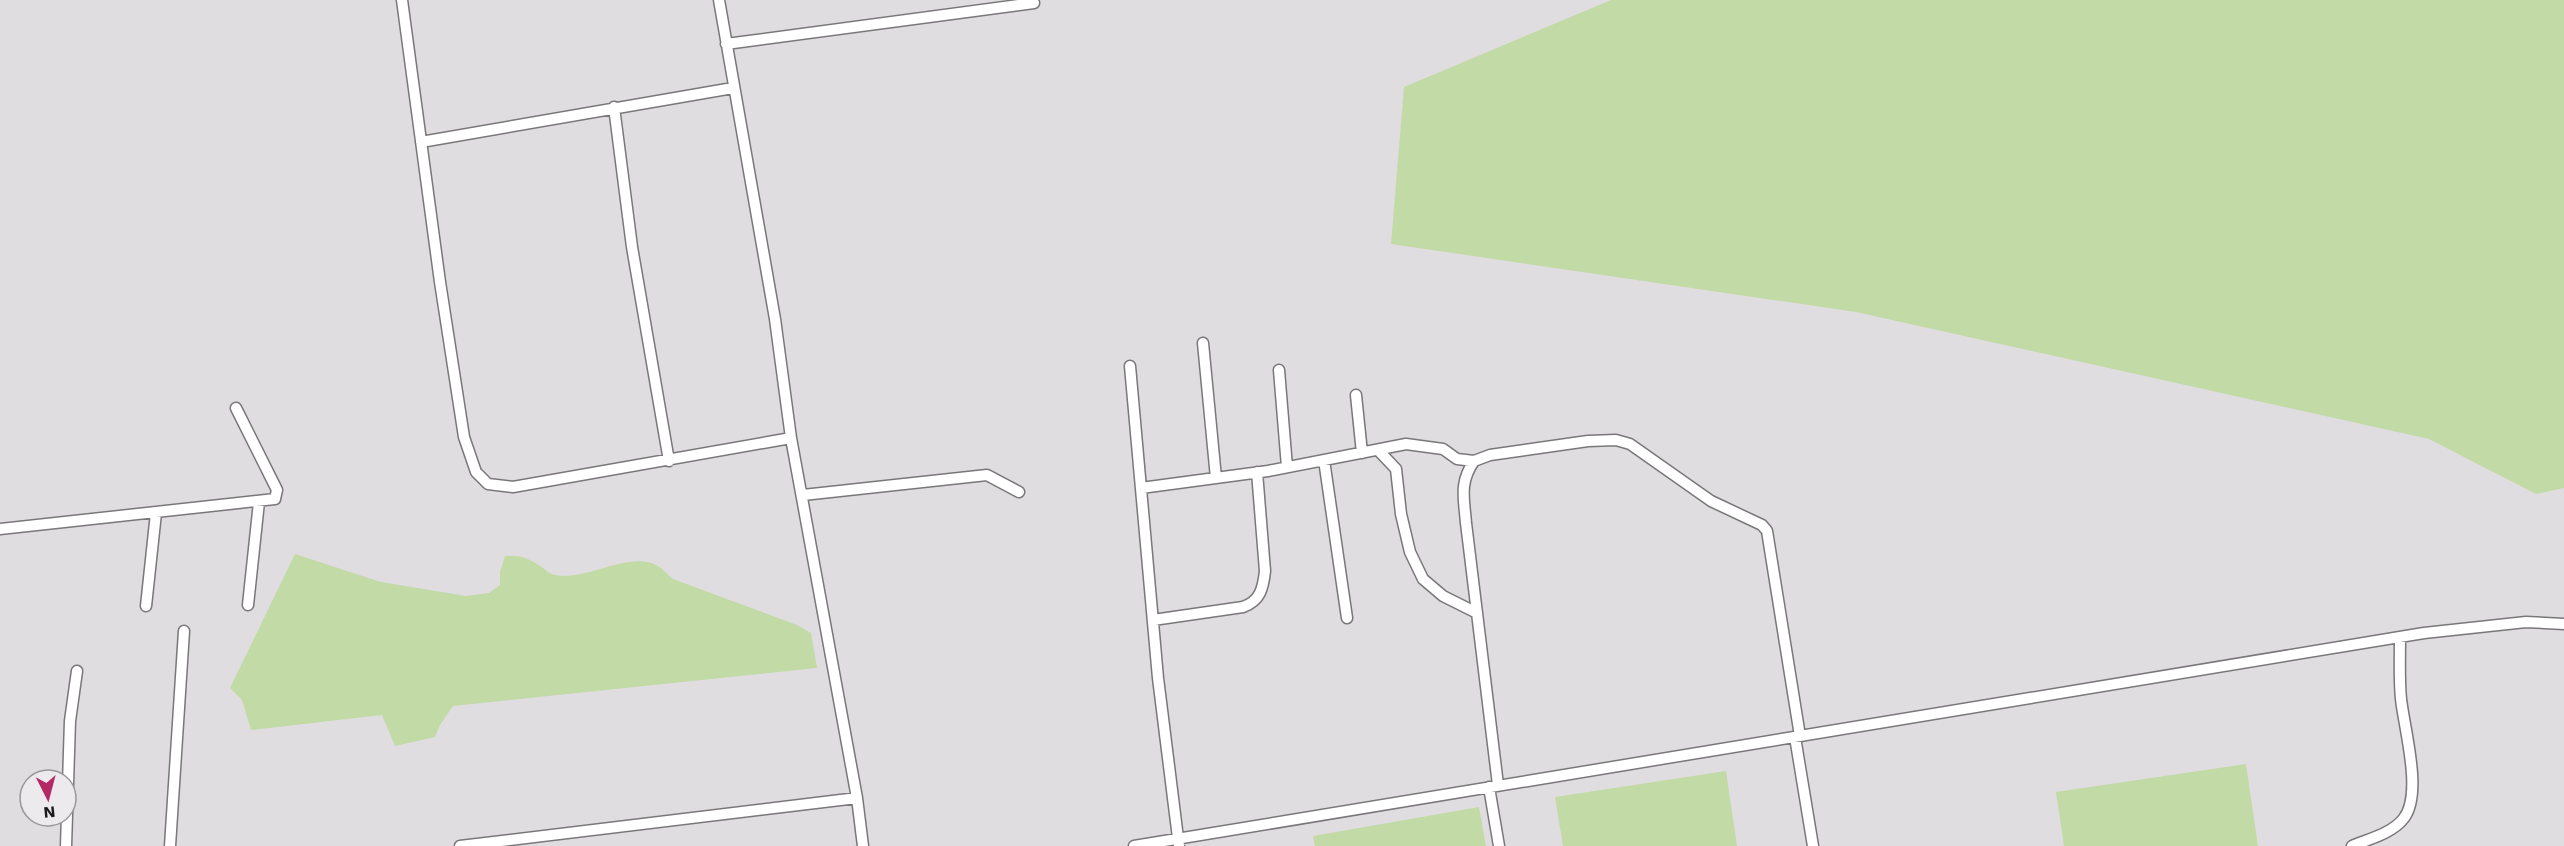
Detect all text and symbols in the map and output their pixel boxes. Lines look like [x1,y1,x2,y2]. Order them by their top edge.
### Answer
north arrow [18,768,78,828]
text: N [43,802,56,822]

